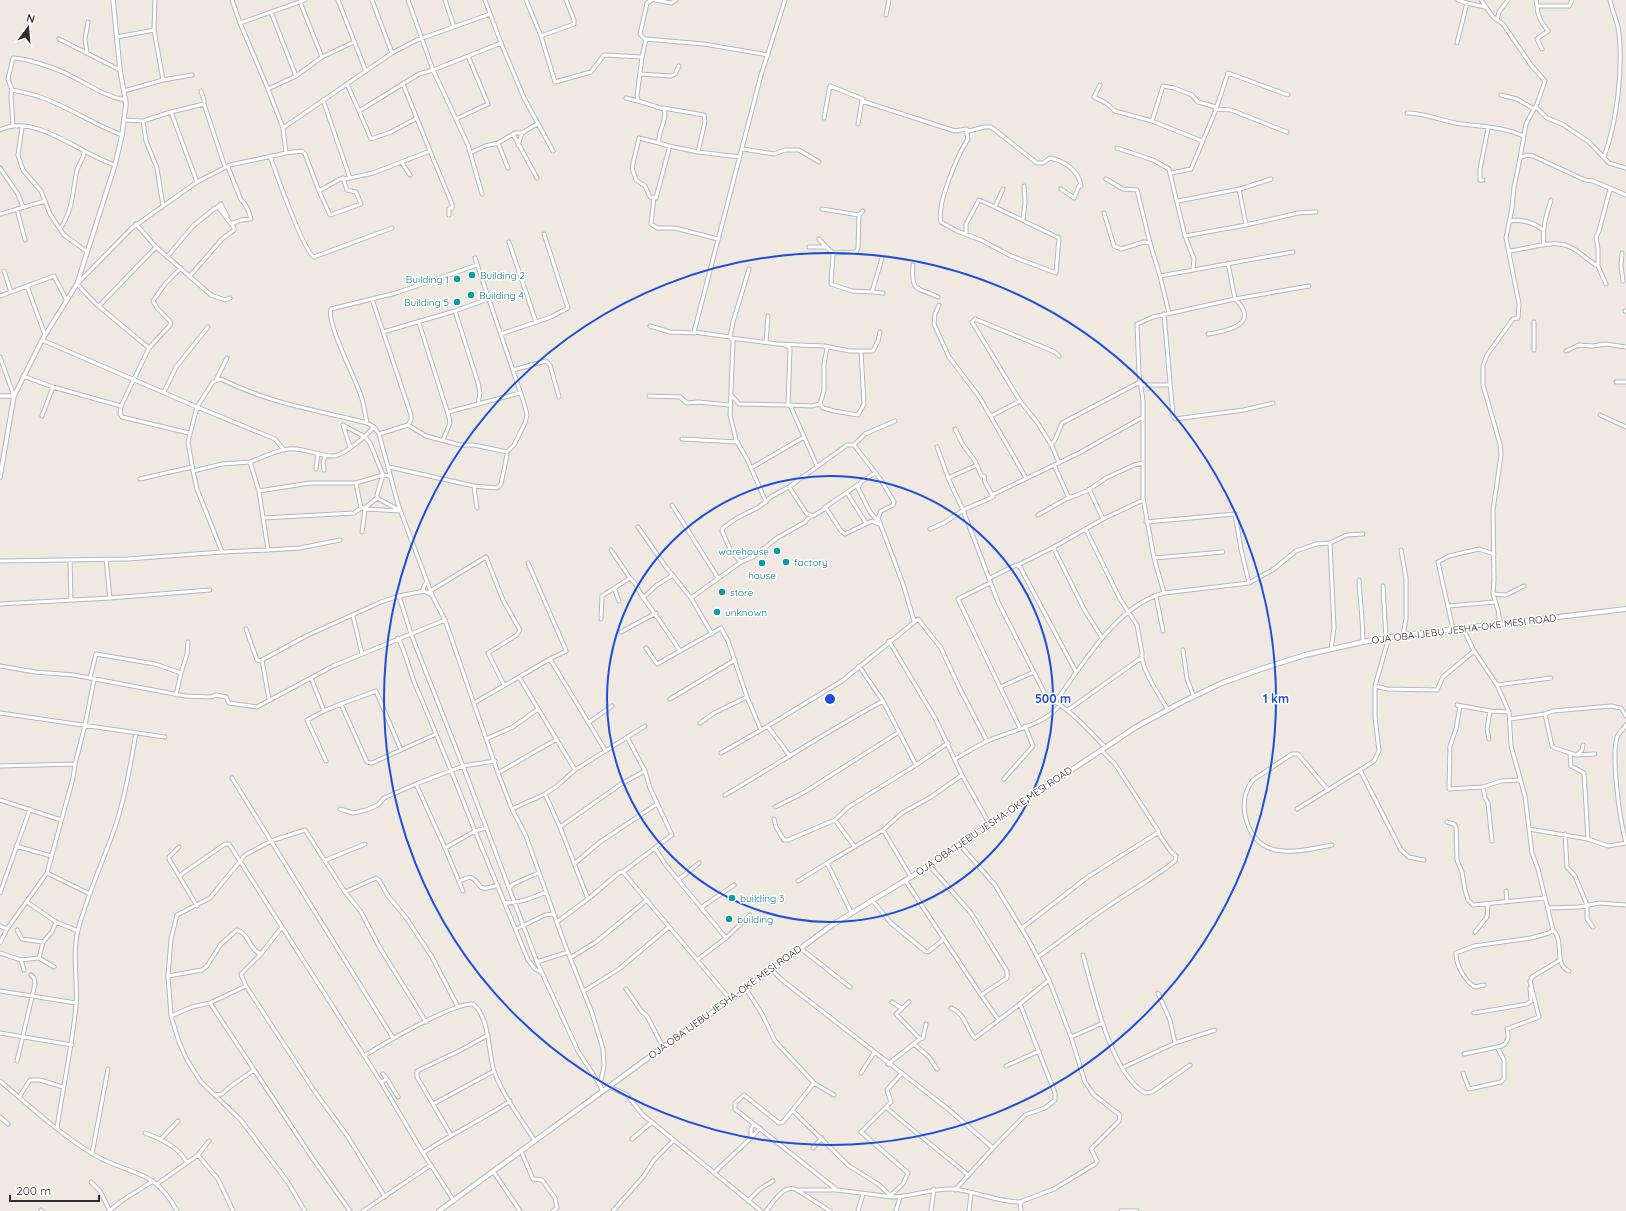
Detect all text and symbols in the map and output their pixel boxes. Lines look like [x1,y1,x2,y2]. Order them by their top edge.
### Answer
north arrow [8,8,48,48]
text: N [25,11,37,26]
place label: Building 2 [480,269,525,282]
marker: Building 2 [467,270,477,280]
place label: Building 1 [406,273,449,286]
marker: Building 1 [452,274,462,284]
place label: Building 4 [479,289,524,302]
marker: Building 4 [466,290,476,300]
place label: Building 5 [404,296,449,309]
marker: Building 5 [452,297,462,307]
place label: warehouse [718,545,769,558]
marker: warehouse [772,546,782,556]
place label: factory [794,556,828,569]
marker: factory [781,557,791,567]
marker: house [757,558,767,568]
place label: house [748,569,776,582]
place label: store [730,586,754,599]
marker: store [717,587,727,597]
place label: unknown [725,606,767,619]
marker: unknown [712,607,722,617]
street label: OJA OBA IJEBU JESHA-OKE MESI ROAD [1371,611,1557,647]
text: 500 m [1035,691,1071,706]
text: 1 km [1263,691,1289,706]
centre of rings [823,692,837,706]
street label: OJA OBA IJEBU JESHA-OKE MESI ROAD [913,764,1075,878]
place label: building 3 [740,892,784,905]
marker: building 3 [727,893,737,903]
place label: building [737,913,773,926]
marker: building [724,914,734,924]
street label: OJA OBA IJEBU JESHA-OKE MESI ROAD [646,942,804,1062]
scale bar [10,1177,99,1203]
text: 200 m [16,1183,51,1198]

